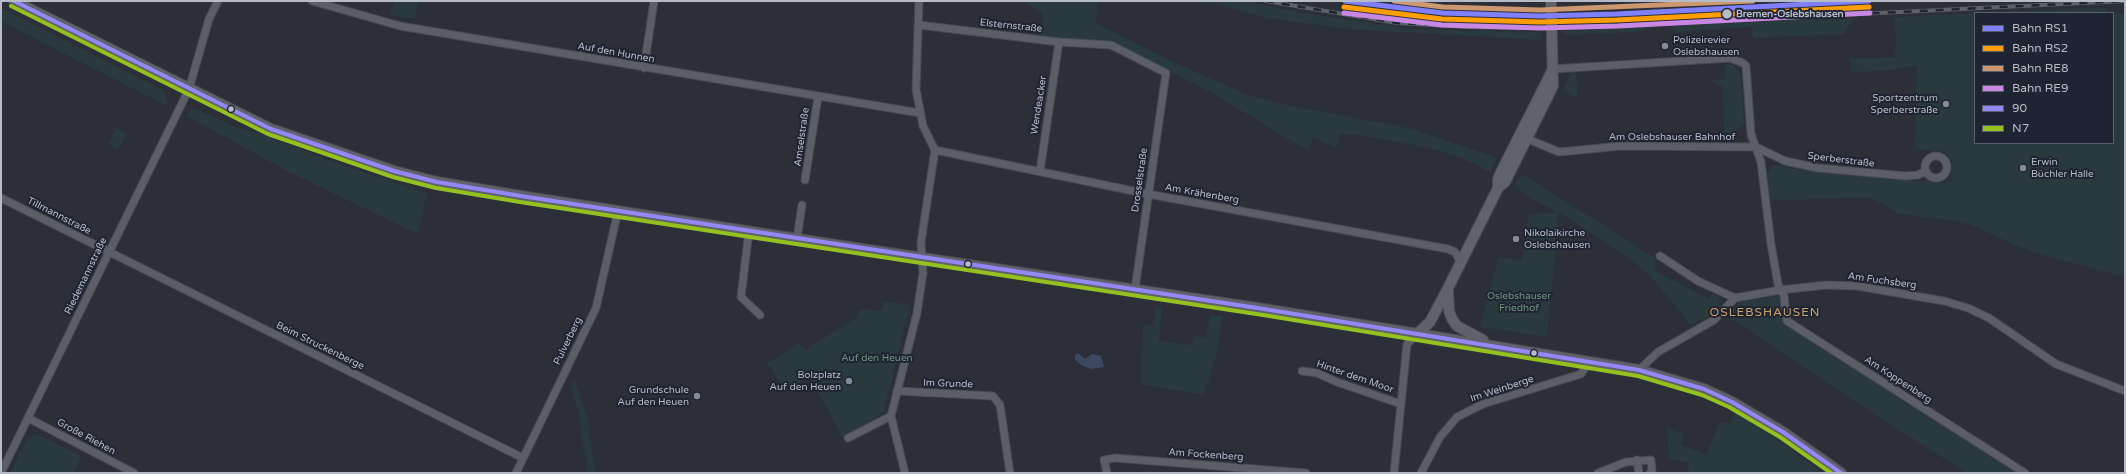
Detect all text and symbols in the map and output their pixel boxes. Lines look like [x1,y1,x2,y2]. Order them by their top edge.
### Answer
marker: Bremen-Oslebshausen [1720,7,1734,21]
place label: Bremen-Oslebshausen [1736,8,1844,20]
legend [1974,12,2114,144]
street label: Elsternstraße [979,17,1043,35]
text: Bahn RS1 [2012,21,2068,35]
place label: Polizeirevier Oslebshausen [1673,34,1739,58]
street label: Auf den Hunnen [577,40,655,66]
marker: Polizeirevier Oslebshausen [1660,41,1670,51]
text: Bahn RS2 [2012,41,2068,55]
text: Bahn RE8 [2012,61,2069,75]
street label: Wendeacker [1028,75,1050,135]
text: Bahn RE9 [2012,81,2069,95]
place label: Sportzentrum Sperberstraße [1871,92,1938,116]
marker: Sportzentrum Sperberstraße [1941,99,1951,109]
text: 90 [2012,101,2027,115]
unlabelled marker [226,104,236,114]
street label: Amselstraße [792,107,812,167]
text: N7 [2012,121,2029,135]
street label: Am Oslebshauser Bahnhof [1609,131,1735,143]
street label: Drosselstraße [1130,147,1150,213]
street label: Sperberstraße [1807,150,1875,170]
place label: Erwin Büchler Halle [2031,156,2094,180]
marker: Erwin Büchler Halle [2018,163,2028,173]
street label: Am Krähenberg [1164,182,1240,206]
street label: Tillmannstraße [25,195,93,237]
place label: Nikolaikirche Oslebshausen [1524,227,1590,250]
marker: Nikolaikirche Oslebshausen [1511,234,1521,244]
street label: Riedemannstraße [62,236,110,316]
unlabelled marker [963,259,973,269]
street label: Am Fuchsberg [1847,270,1917,292]
park label: Oslebshauser Friedhof [1487,290,1551,314]
district label: OSLEBSHAUSEN [1710,306,1820,320]
street label: Pulverberg [551,315,585,367]
street label: Beim Struckenberge [274,319,366,373]
unlabelled marker [1529,348,1539,358]
park label: Auf den Heuen [841,352,913,364]
street label: Am Koppenberg [1862,354,1934,406]
street label: Hinter dem Moor [1315,358,1395,396]
place label: Bolzplatz Auf den Heuen [770,369,841,392]
street label: Im Weinberge [1469,373,1535,405]
marker: Bolzplatz Auf den Heuen [844,376,854,386]
street label: Im Grunde [923,377,973,391]
place label: Grundschule Auf den Heuen [618,384,689,408]
marker: Grundschule Auf den Heuen [692,391,702,401]
street label: Große Riehen [55,416,117,458]
street label: Am Fockenberg [1168,446,1244,464]

